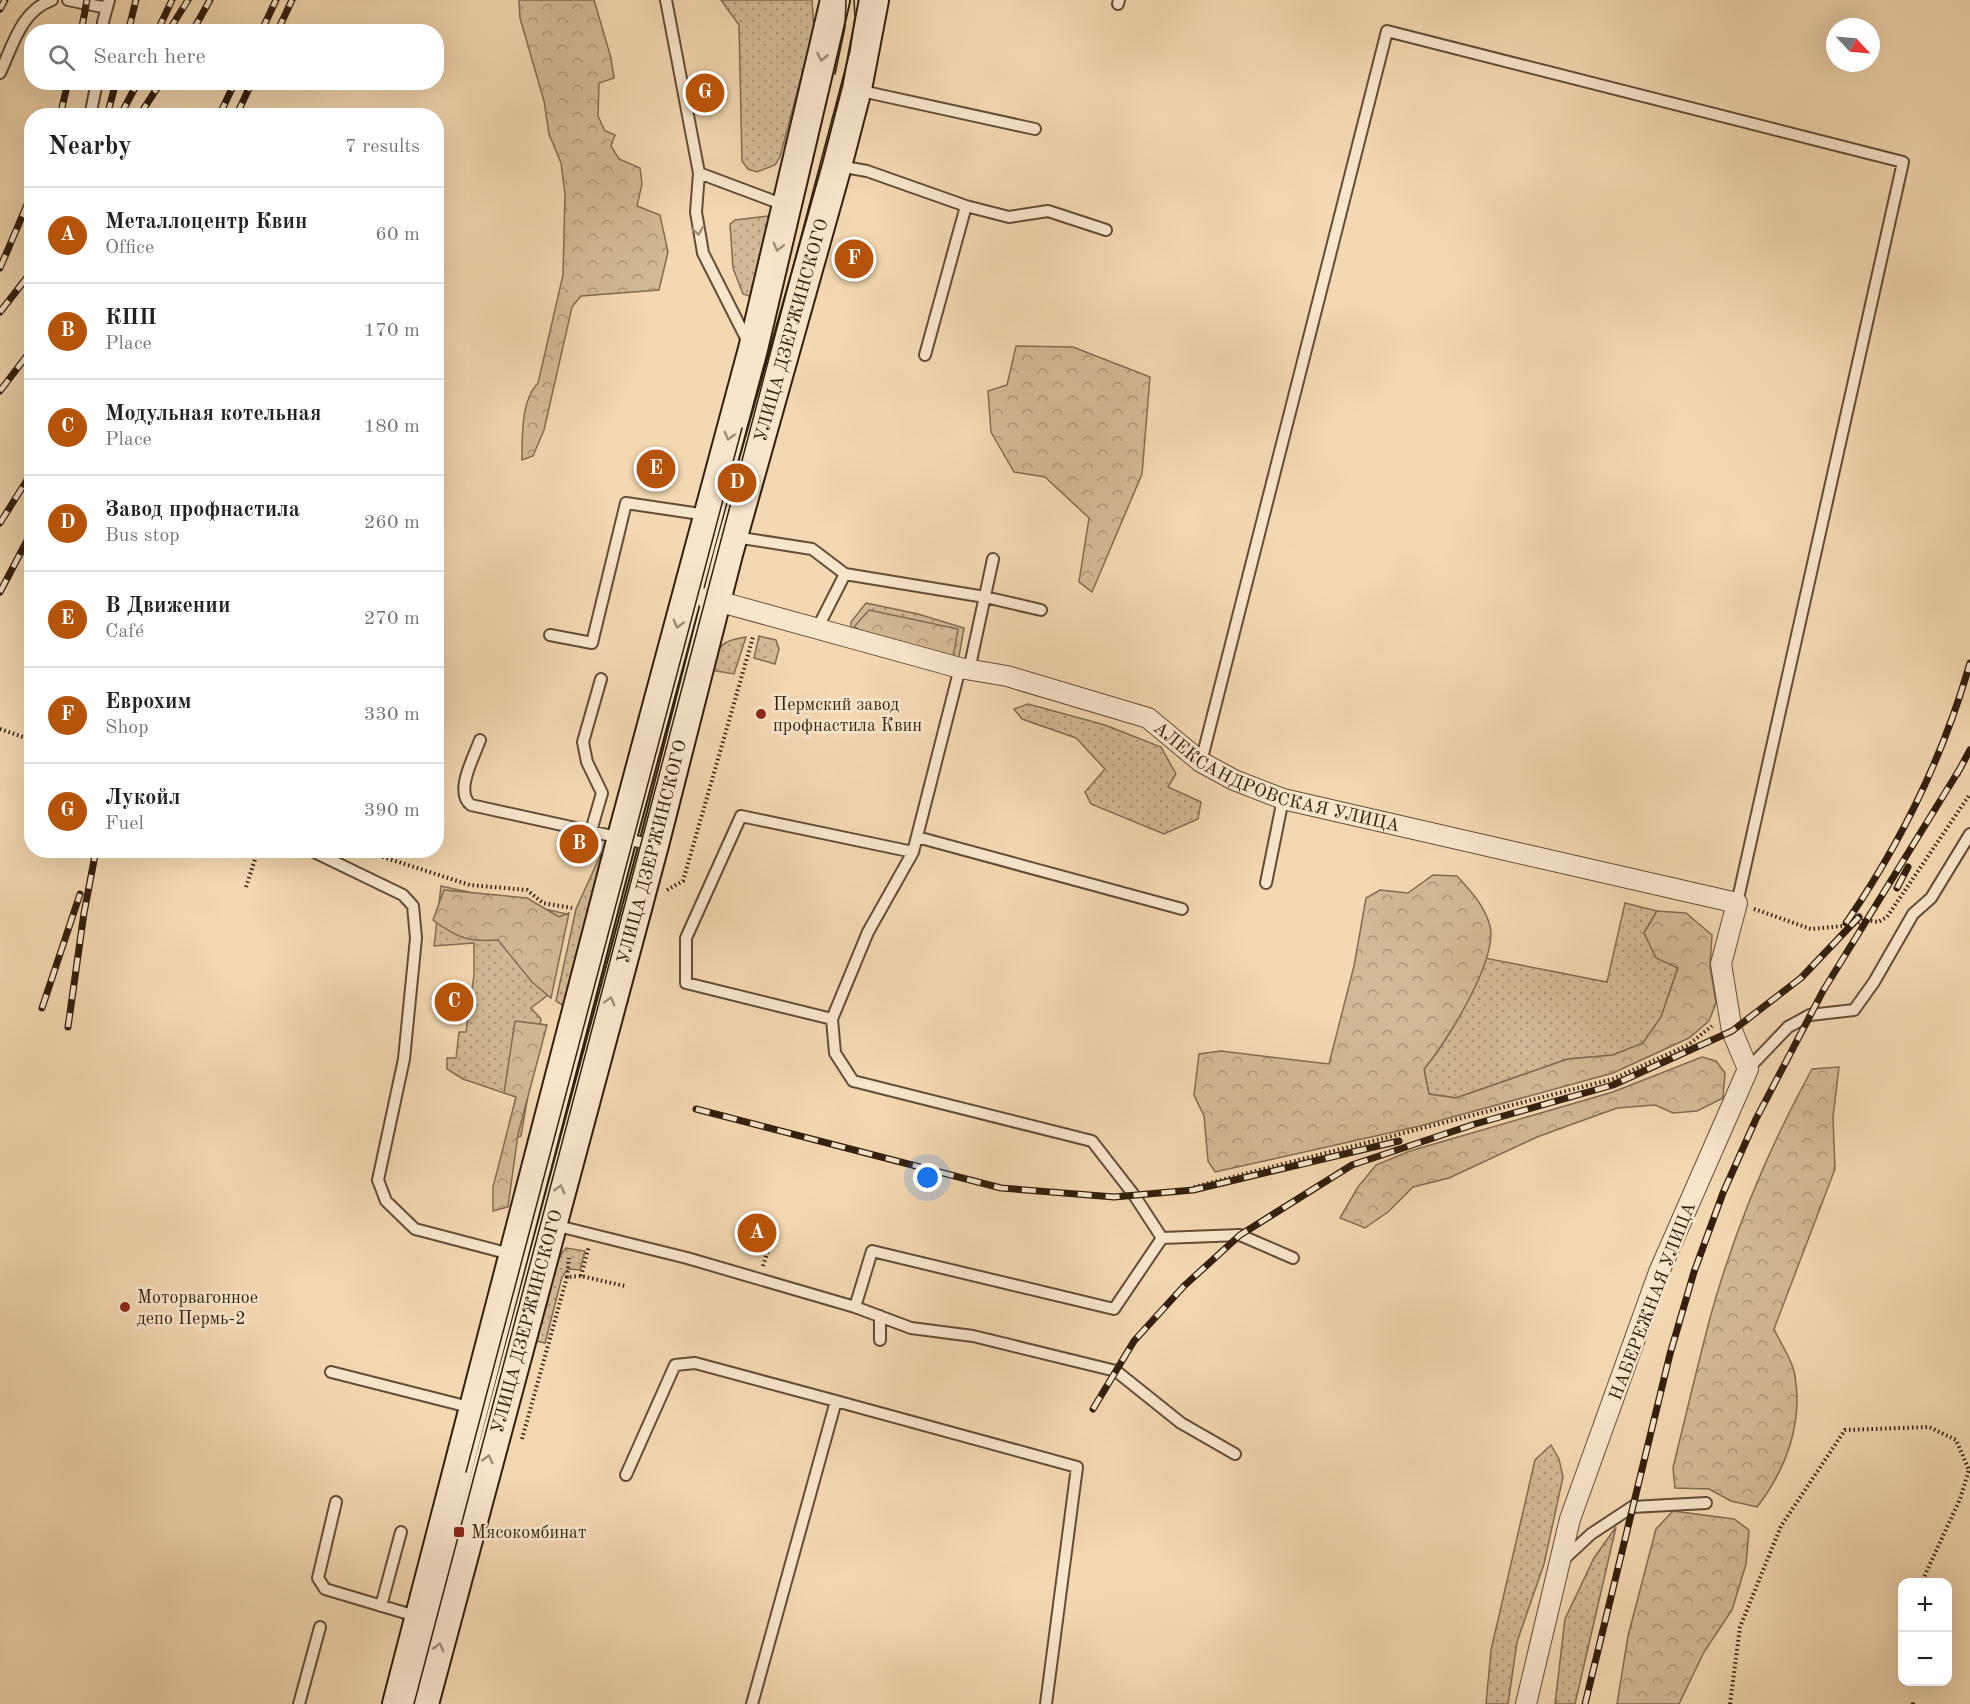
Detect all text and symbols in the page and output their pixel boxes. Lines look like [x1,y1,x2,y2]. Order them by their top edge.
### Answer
north arrow [1826,18,1880,72]
search box [24,24,444,90]
icon: search [45,41,78,74]
text: Search here [93,46,206,68]
one-way arrow [817,52,830,62]
pin: G [686,70,724,116]
text: Nearby [48,134,132,160]
text: 7 results [345,137,420,157]
text: Металлоцентр Квин [105,211,308,233]
street label: УЛИЦА ДЗЕРЖИНСКОГО [752,217,832,444]
text: A [60,225,75,245]
text: 60 m [375,225,420,245]
one-way arrow [692,226,704,236]
pin: F [834,236,874,282]
text: Office [105,238,154,258]
one-way arrow [772,242,785,252]
text: КПП [105,307,157,329]
text: B [60,321,75,341]
text: 170 m [364,321,420,341]
text: Place [105,334,152,354]
text: Модульная котельная [105,403,321,425]
text: C [61,417,74,437]
text: 180 m [364,417,420,437]
text: Place [105,430,152,450]
one-way arrow [724,430,736,441]
pin: E [636,446,676,492]
pin: D [718,460,756,506]
text: Завод профнастила [105,499,300,521]
text: D [60,513,75,533]
text: 260 m [364,513,420,533]
text: Bus stop [105,526,180,546]
text: В Движении [105,595,231,617]
text: E [61,609,74,629]
text: 270 m [364,609,420,629]
one-way arrow [673,618,685,629]
text: Café [105,622,144,642]
text: Еврохим [105,691,192,713]
place label: Пермский завод профнастила Квин [773,696,922,736]
text: F [61,705,74,725]
text: 330 m [364,705,420,725]
marker: Пермский завод профнастила Квин [754,707,768,721]
text: Shop [105,718,149,738]
street label: АЛЕКСАНДРОВСКАЯ УЛИЦА [1150,719,1402,836]
street label: УЛИЦА ДЗЕРЖИНСКОГО [615,738,690,966]
text: Лукойл [105,787,180,809]
text: G [60,801,75,821]
text: 390 m [364,801,420,821]
text: Fuel [105,814,144,834]
pin: B [560,822,598,866]
pin: C [434,980,474,1024]
one-way arrow [603,996,615,1007]
your location [913,1163,942,1192]
one-way arrow [553,1184,565,1195]
street label: НАБЕРЕЖНАЯ УЛИЦА [1607,1200,1699,1403]
street label: УЛИЦА ДЗЕРЖИНСКОГО [489,1208,566,1436]
pin: A [738,1210,777,1256]
place label: Моторвагонное депо Пермь-2 [137,1289,258,1328]
marker: Моторвагонное депо Пермь-2 [118,1300,132,1314]
one-way arrow [481,1454,494,1464]
place label: Мясокомбинат [471,1524,586,1542]
marker: Мясокомбинат [452,1525,466,1539]
map controls [1898,1578,1952,1686]
button: + [1898,1578,1952,1632]
button: − [1898,1632,1952,1686]
one-way arrow [431,1643,444,1653]

